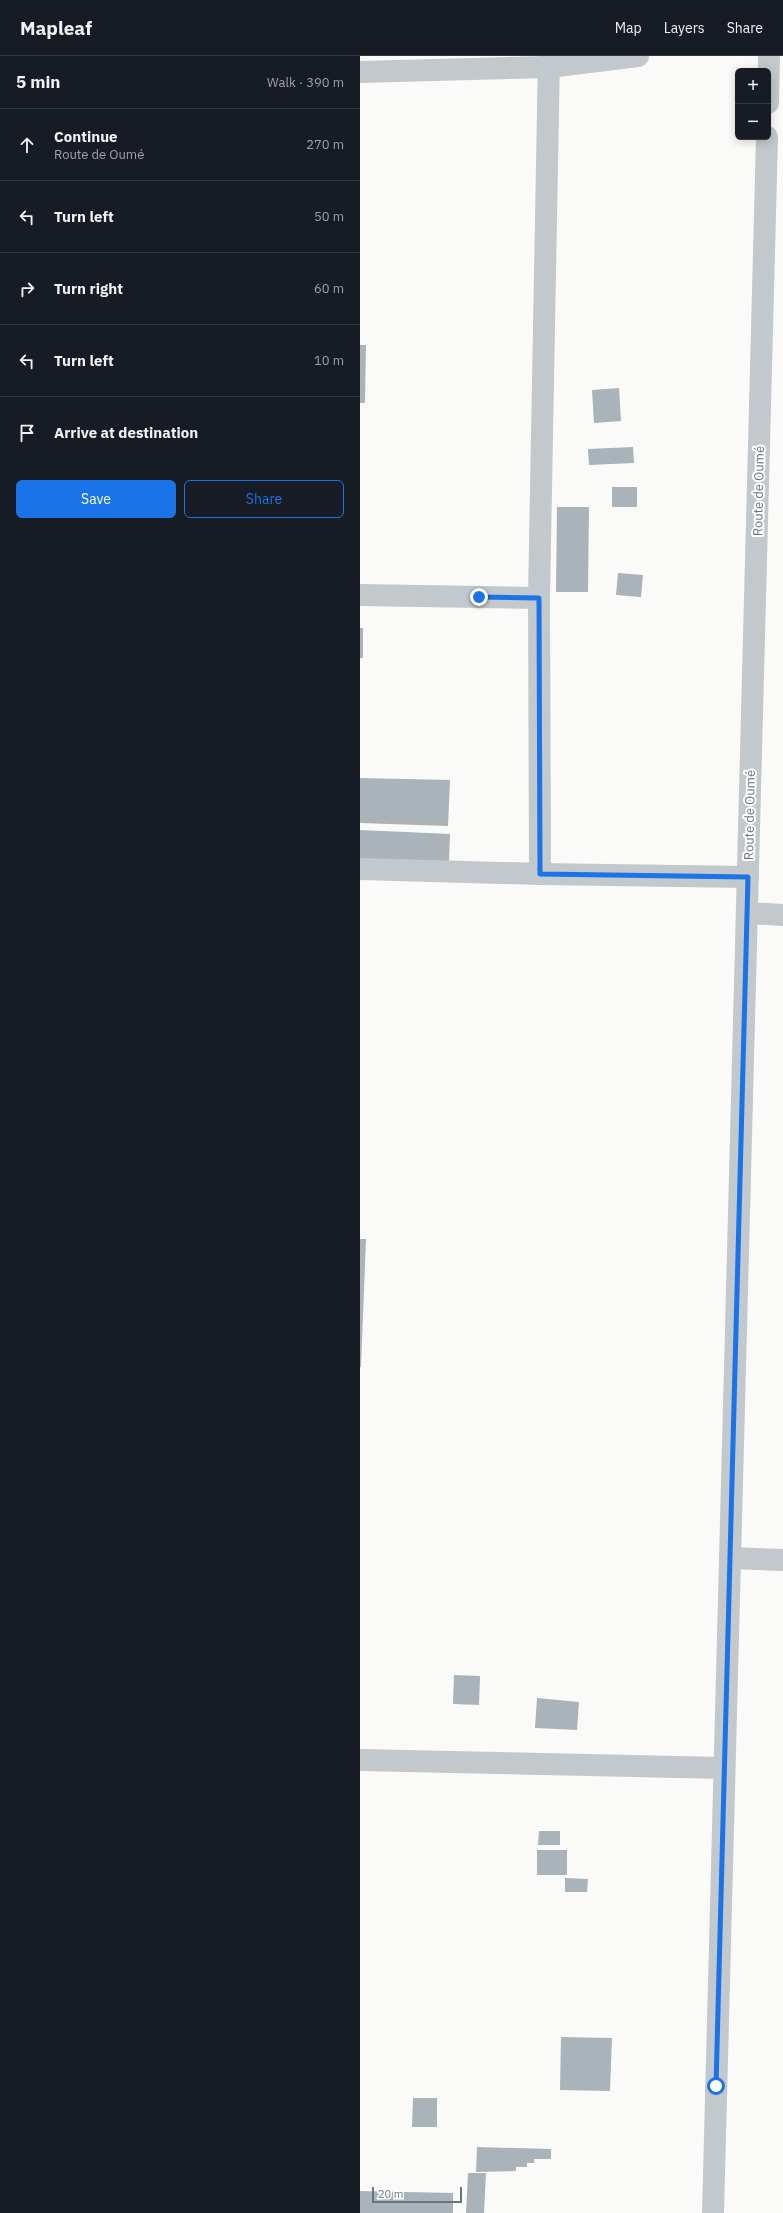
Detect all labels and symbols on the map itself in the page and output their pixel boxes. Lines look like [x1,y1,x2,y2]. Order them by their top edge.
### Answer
street label: Route de Oumé [749,446,768,536]
route end [470,588,488,606]
street label: Route de Oumé [740,770,759,860]
route start [707,2077,725,2095]
scale bar [372,2185,462,2204]

